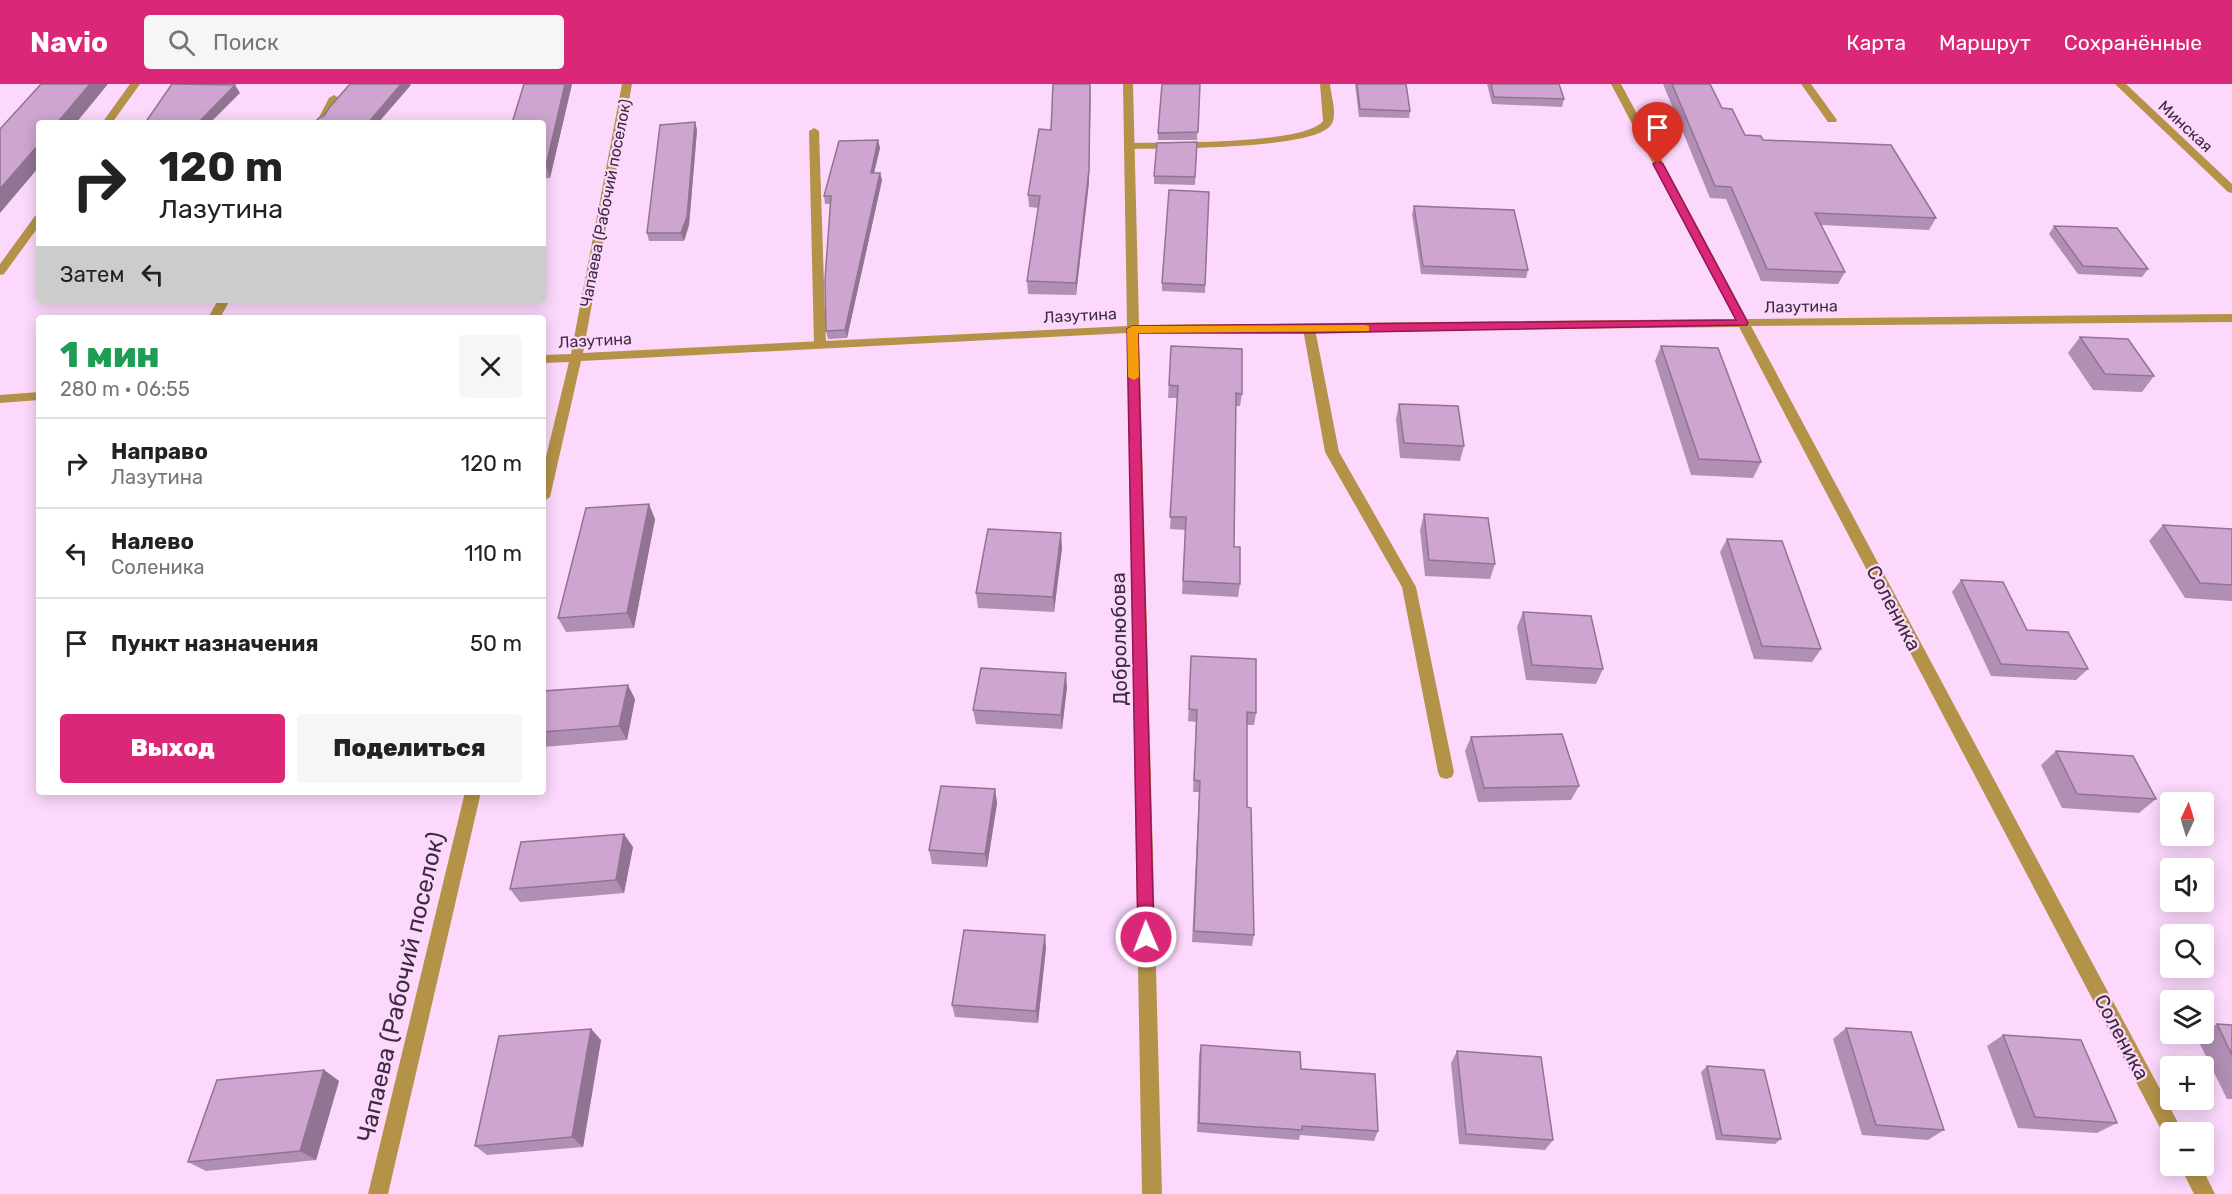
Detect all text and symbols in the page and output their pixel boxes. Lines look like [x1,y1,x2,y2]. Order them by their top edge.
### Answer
search box [144,15,564,69]
text: Navio [30,26,108,59]
icon: search [165,26,198,59]
text: Поиск [213,29,279,56]
text: Карта [1846,30,1906,55]
text: Маршрут [1939,30,2031,55]
text: Сохранённые [2064,30,2202,55]
street label: Чапаева (Рабочий поселок) [576,97,635,309]
street label: Минская [2155,97,2217,156]
pin [1632,102,1683,164]
icon: arrive [1641,111,1674,144]
text: 120 m [159,142,283,192]
icon: right [60,144,138,222]
text: Лазутина [159,193,283,225]
icon: left [136,258,169,291]
text: Затем [60,261,124,288]
street label: Лазутина [1764,296,1838,317]
street label: Лазутина [1043,304,1117,327]
street label: Лазутина [558,329,632,352]
text: 1 мин [60,333,160,376]
button: close [459,335,522,398]
text: 280 m · 06:55 [60,377,190,401]
text: Направо [111,438,208,465]
icon: right [60,447,93,480]
text: 120 m [461,450,522,477]
text: Лазутина [111,465,203,489]
text: Налево [111,528,194,555]
icon: left [60,537,93,570]
text: 110 m [464,540,522,567]
text: Соленика [111,555,205,579]
street label: Соленика [1861,561,1927,655]
street label: Добролюбова [1106,572,1132,706]
icon: arrive [60,627,93,660]
text: Пункт назначения [111,630,319,657]
text: 50 m [470,630,522,657]
button: Выход [60,714,285,783]
button: Поделиться [297,714,522,783]
north arrow [2160,792,2214,846]
map controls [2160,792,2214,1176]
street label: Чапаева (Рабочий поселок) [352,829,450,1145]
button: sound [2160,858,2214,912]
position arrow [1114,905,1178,969]
button: search [2160,924,2214,978]
street label: Соленика [2089,990,2155,1084]
button: layers [2160,990,2214,1044]
button: + [2160,1056,2214,1110]
button: − [2160,1122,2214,1176]

